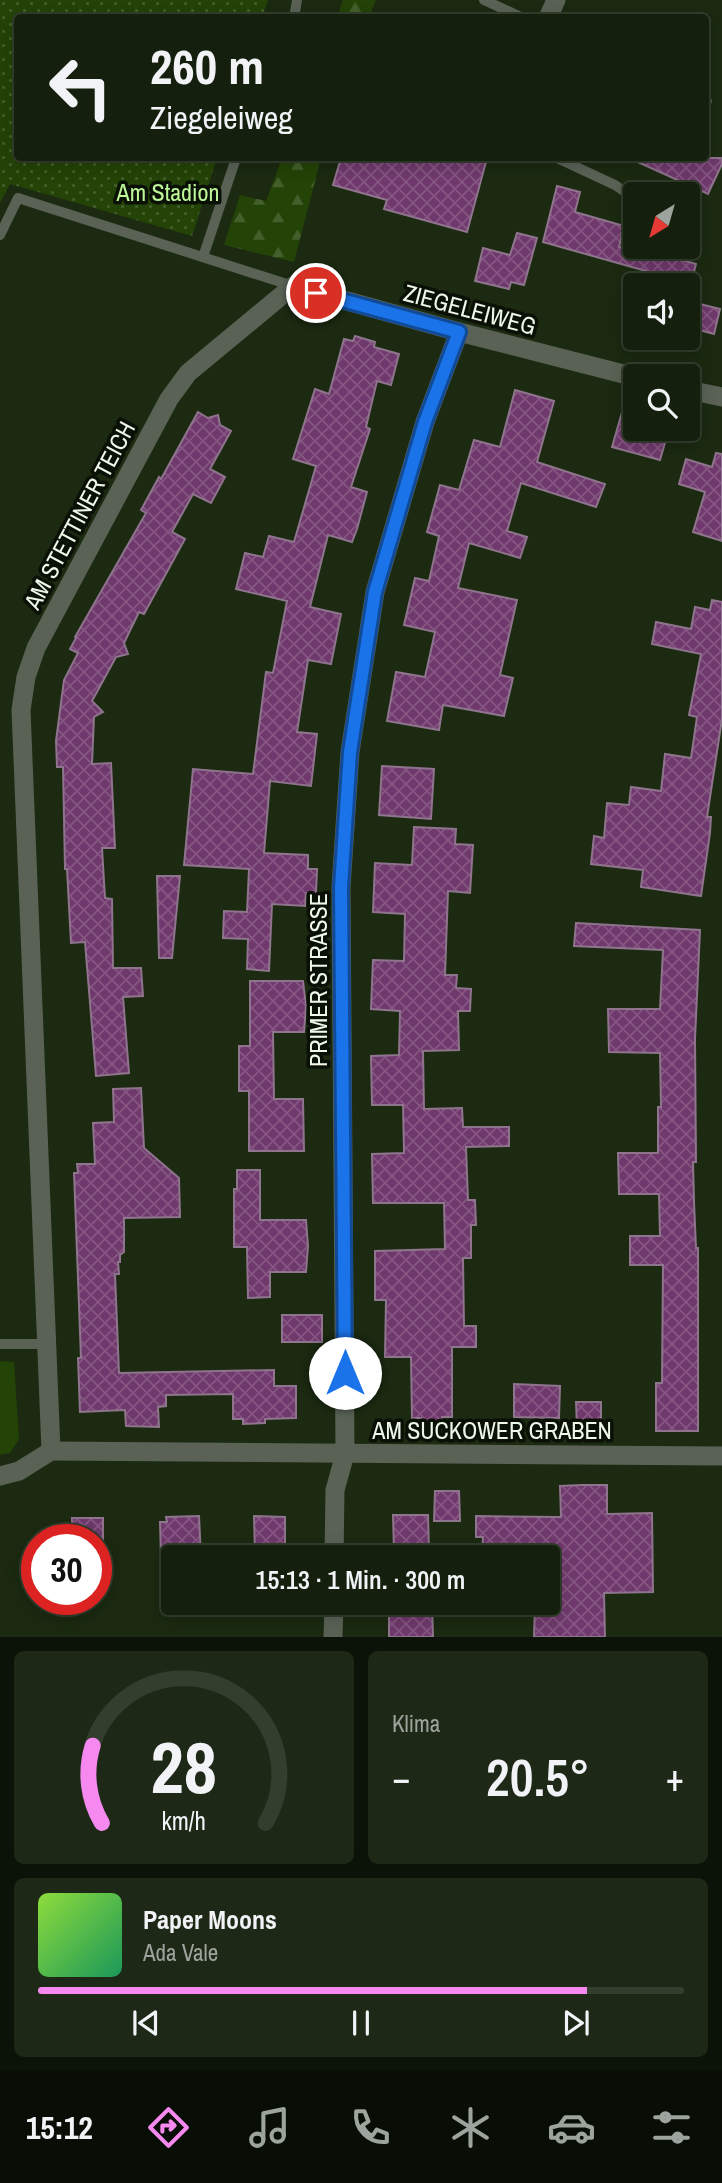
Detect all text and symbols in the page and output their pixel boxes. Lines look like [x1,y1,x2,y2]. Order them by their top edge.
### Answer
text: 260 m [150,33,264,99]
icon: left [35,42,126,133]
text: Ziegeleiweg [150,96,293,139]
park label: Am Stadion [116,176,219,208]
north arrow [623,182,700,259]
map controls [623,182,700,441]
pin [286,263,346,323]
button: sound [623,273,700,350]
icon: arrive [297,274,335,312]
street label: ZIEGELEIWEG [400,276,540,342]
button: search [623,364,700,441]
street label: AM STETTINER TEICH [15,415,142,615]
street label: PRIMER STRASSE [302,893,334,1067]
position arrow [308,1336,382,1410]
street label: AM SUCKOWER GRABEN [371,1414,612,1446]
speed limit sign: 30 [21,1524,112,1615]
text: 15:13 · 1 Min. · 300 m [256,1562,465,1597]
text: Klima [392,1708,440,1739]
text: 28 [151,1719,217,1817]
text: 20.5° [486,1742,590,1812]
text: − [392,1752,410,1803]
text: + [666,1752,684,1803]
text: km/h [162,1804,206,1838]
text: Paper Moons [143,1902,277,1937]
text: Ada Vale [143,1937,218,1968]
icon: previous [127,2004,165,2042]
icon: pause [342,2004,380,2042]
icon: next [557,2004,595,2042]
icon: directions [144,2103,193,2152]
icon: music [245,2103,294,2152]
icon: phone [346,2103,395,2152]
icon: climate [446,2103,495,2152]
icon: car [547,2103,596,2152]
icon: filters [647,2103,696,2152]
text: 15:12 [26,2106,93,2149]

